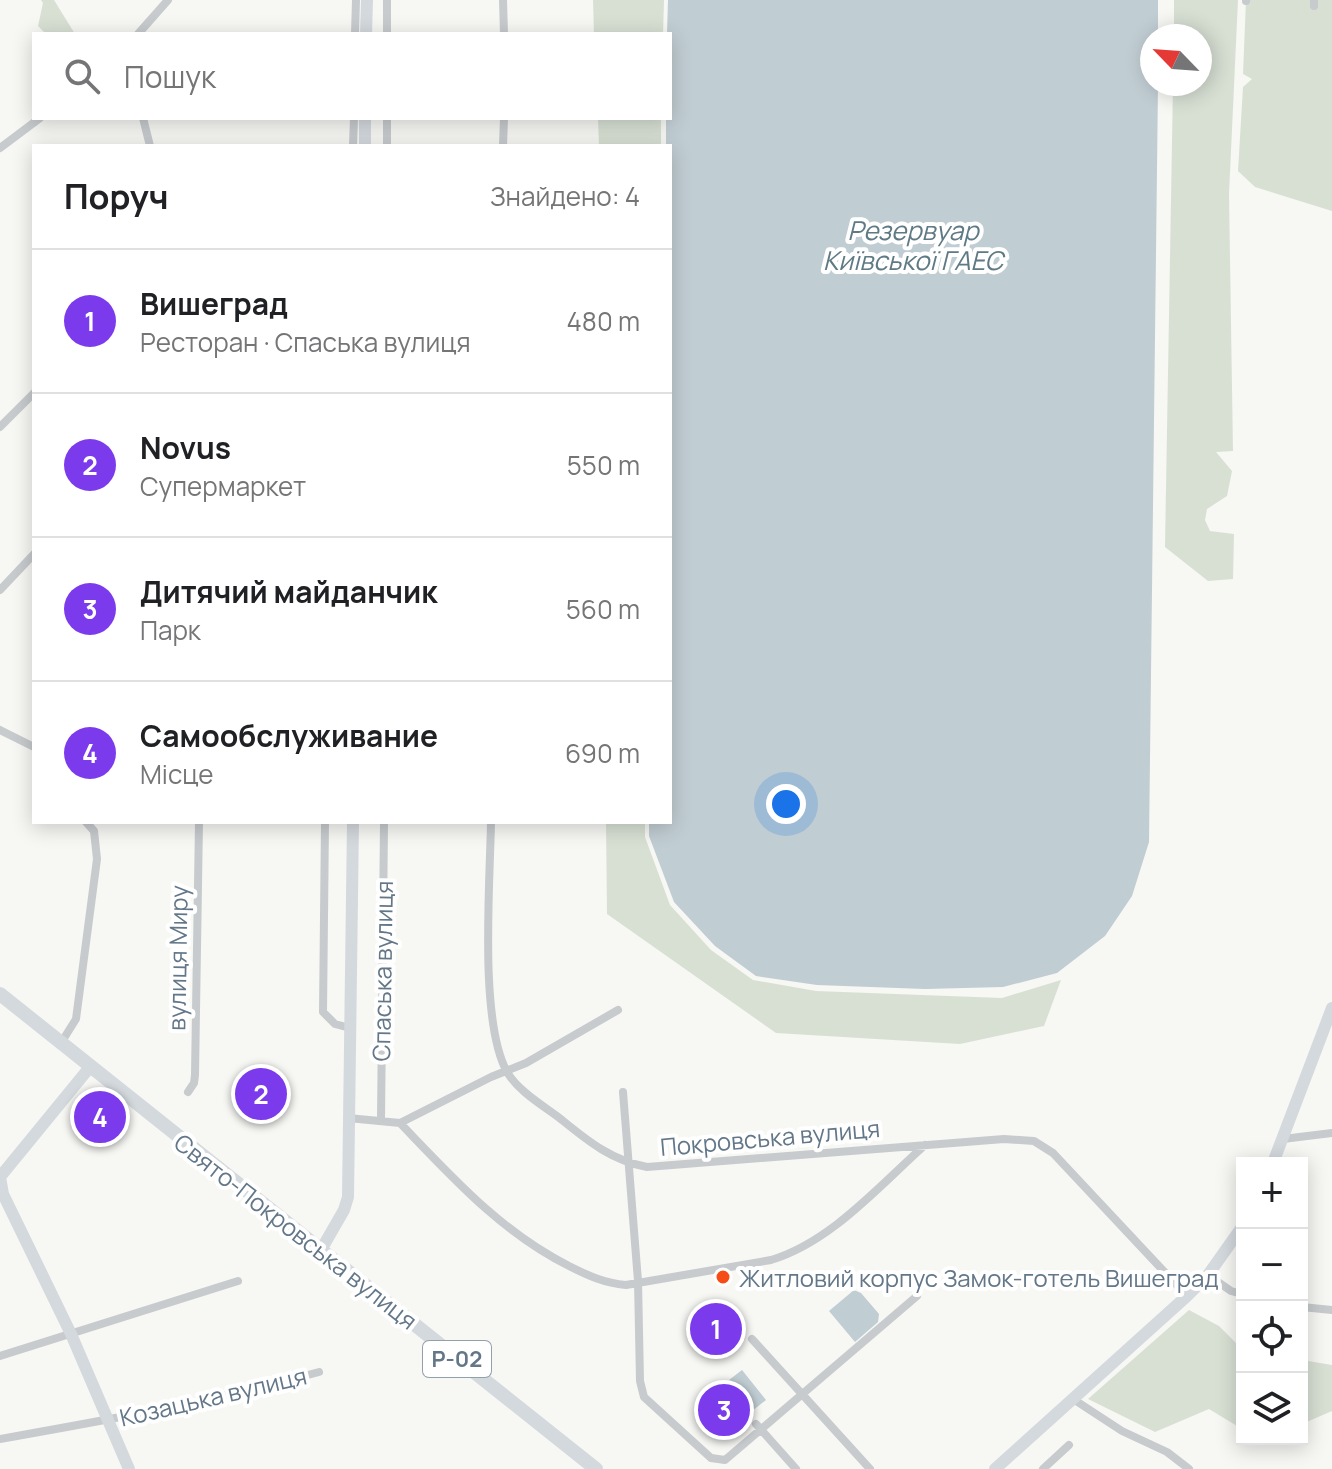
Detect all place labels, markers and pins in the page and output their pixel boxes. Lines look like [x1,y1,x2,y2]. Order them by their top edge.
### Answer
pin: 2 [235,1064,287,1124]
pin: 4 [74,1087,126,1147]
place label: Житловий корпус Замок-готель Вишеград [739,1261,1219,1294]
marker: Житловий корпус Замок-готель Вишеград [714,1268,732,1286]
pin: 1 [690,1299,742,1359]
pin: 3 [698,1380,750,1440]

